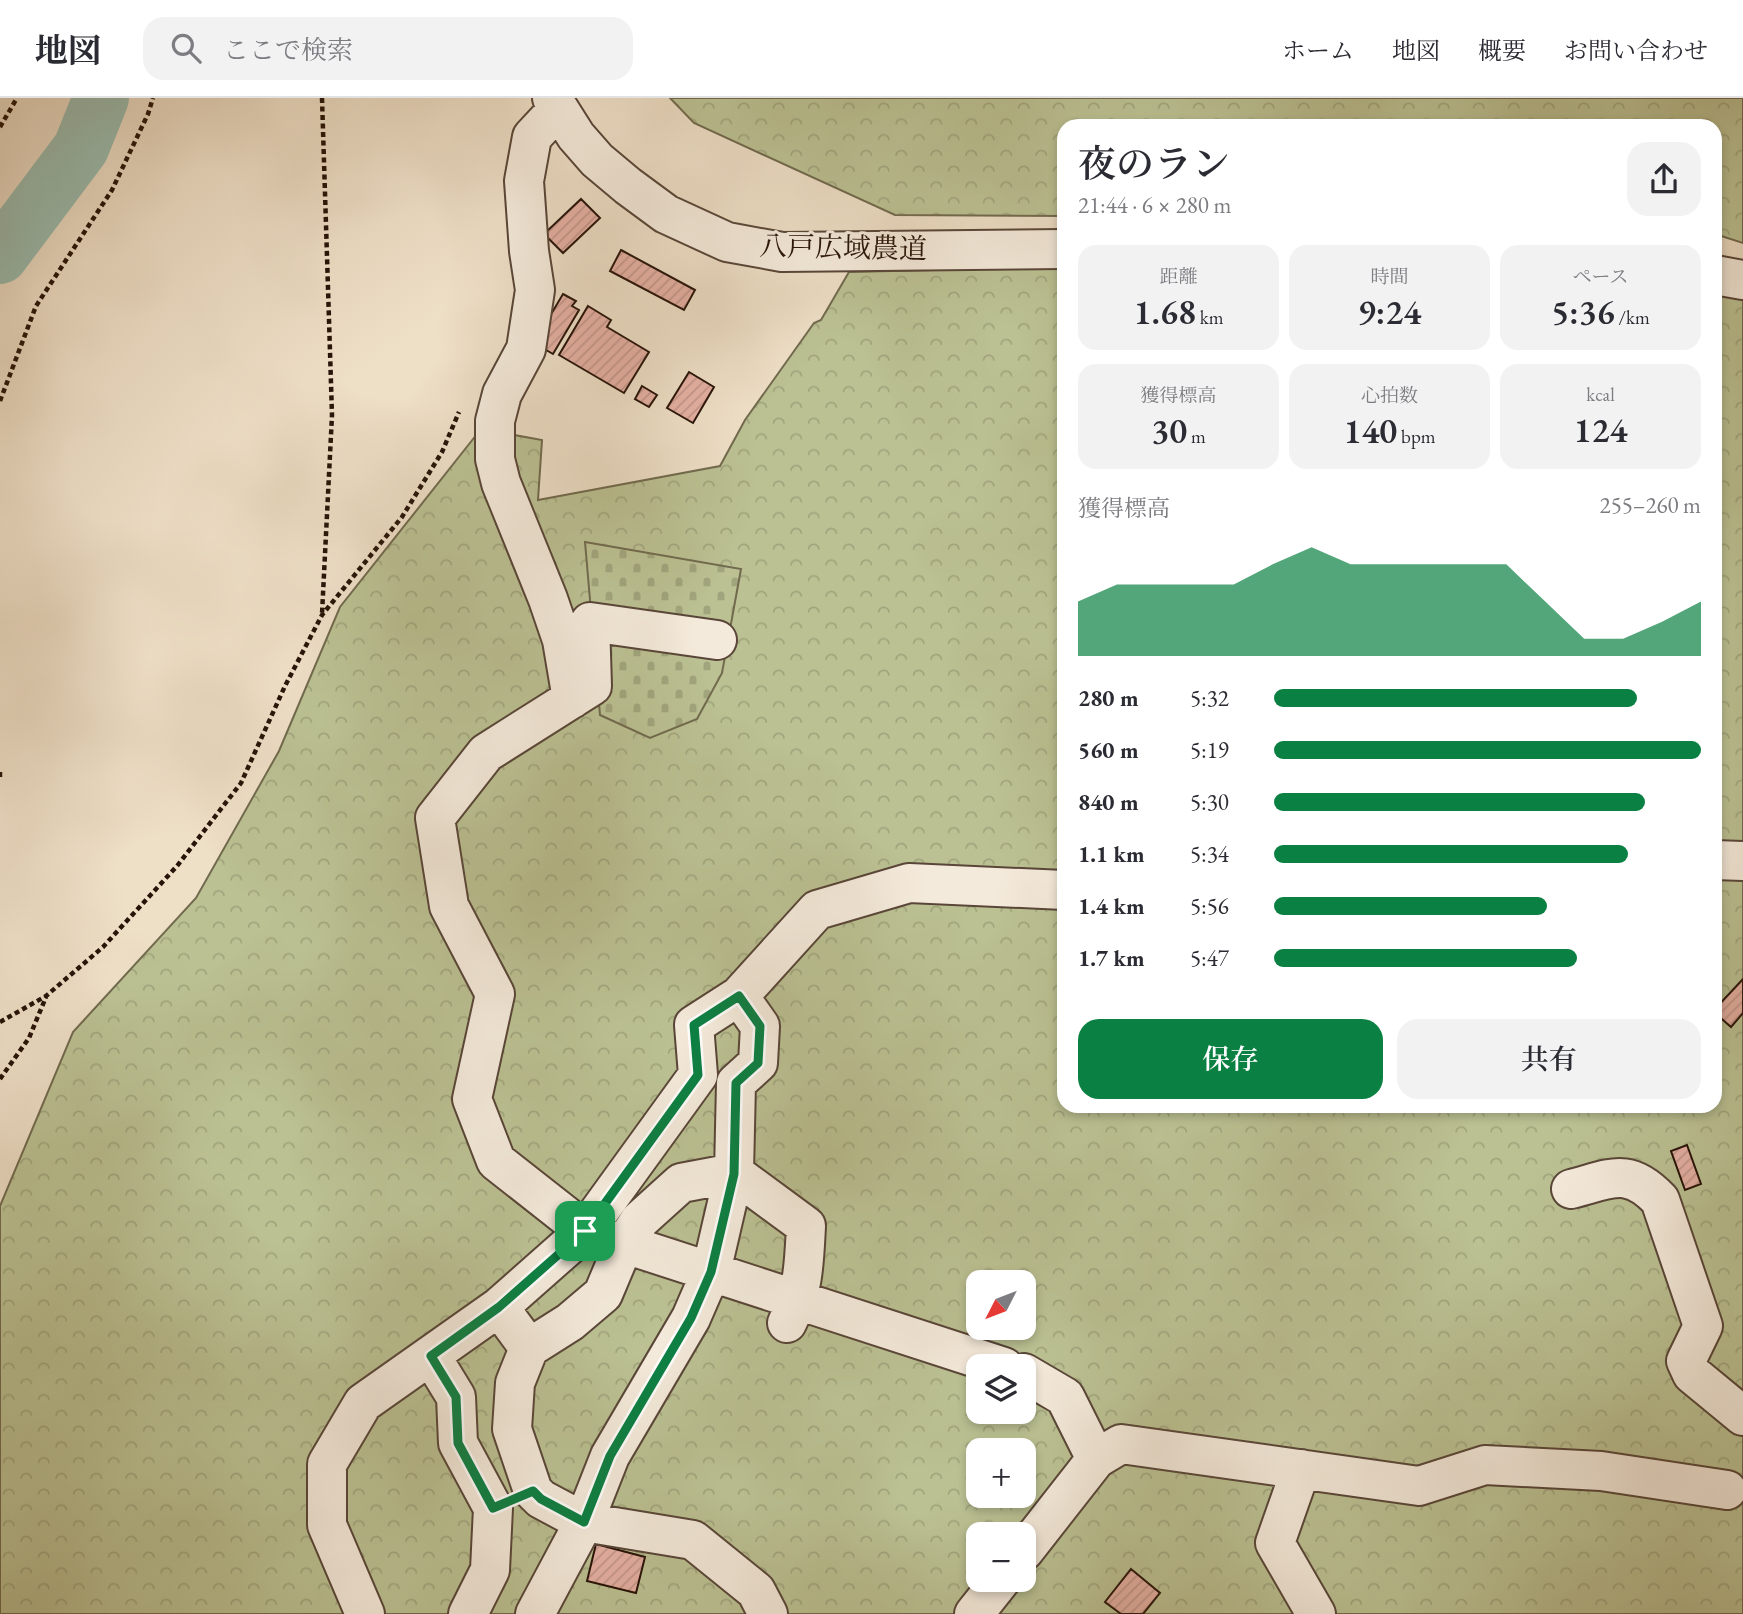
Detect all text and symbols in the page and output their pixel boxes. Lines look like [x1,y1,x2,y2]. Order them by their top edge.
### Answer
search box [143,17,633,80]
text: 地図 [35,29,101,72]
icon: search [167,29,205,67]
text: ここで検索 [223,33,353,67]
text: ホーム [1282,35,1354,66]
text: 地図 [1392,35,1440,66]
text: 概要 [1478,35,1526,66]
text: お問い合わせ [1564,35,1708,66]
text: 夜のラン [1078,139,1230,188]
button: share [1627,142,1701,216]
text: 21:44 · 6 × 280 m [1078,190,1231,220]
street label: 八戸広域農道 [759,228,927,266]
text: 距離 [1159,264,1198,289]
text: 時間 [1370,264,1409,289]
text: ペース [1572,264,1629,289]
text: 1.68 [1134,289,1196,334]
text: 9:24 [1358,289,1421,334]
text: 5:36 [1551,289,1615,334]
text: km [1196,305,1223,330]
text: /km [1615,305,1650,330]
text: kcal [1586,382,1615,407]
text: 獲得標高 [1140,383,1217,408]
text: 心拍数 [1361,383,1418,408]
text: 124 [1574,407,1627,452]
text: 30 [1151,408,1187,453]
text: 140 [1343,408,1397,453]
text: m [1187,424,1206,449]
text: bpm [1397,424,1436,449]
text: 255–260 m [1600,490,1701,520]
text: 獲得標高 [1078,493,1170,523]
text: 280 m [1078,683,1139,713]
text: 5:32 [1190,683,1229,713]
text: 560 m [1078,735,1139,765]
text: 5:19 [1190,735,1229,765]
text: 840 m [1078,787,1139,817]
text: 5:30 [1190,787,1229,817]
text: 1.1 km [1078,839,1145,869]
text: 5:34 [1190,839,1229,869]
text: 1.4 km [1078,891,1145,921]
text: 5:56 [1190,891,1229,921]
text: 1.7 km [1078,943,1145,973]
text: 5:47 [1190,943,1229,973]
button: 保存 [1078,1019,1383,1099]
button: 共有 [1397,1019,1701,1099]
pin [555,1201,615,1261]
icon: arrive [566,1212,604,1250]
north arrow [966,1270,1036,1340]
map controls [966,1270,1036,1592]
button: layers [966,1354,1036,1424]
button: + [966,1438,1036,1508]
button: − [966,1522,1036,1592]

